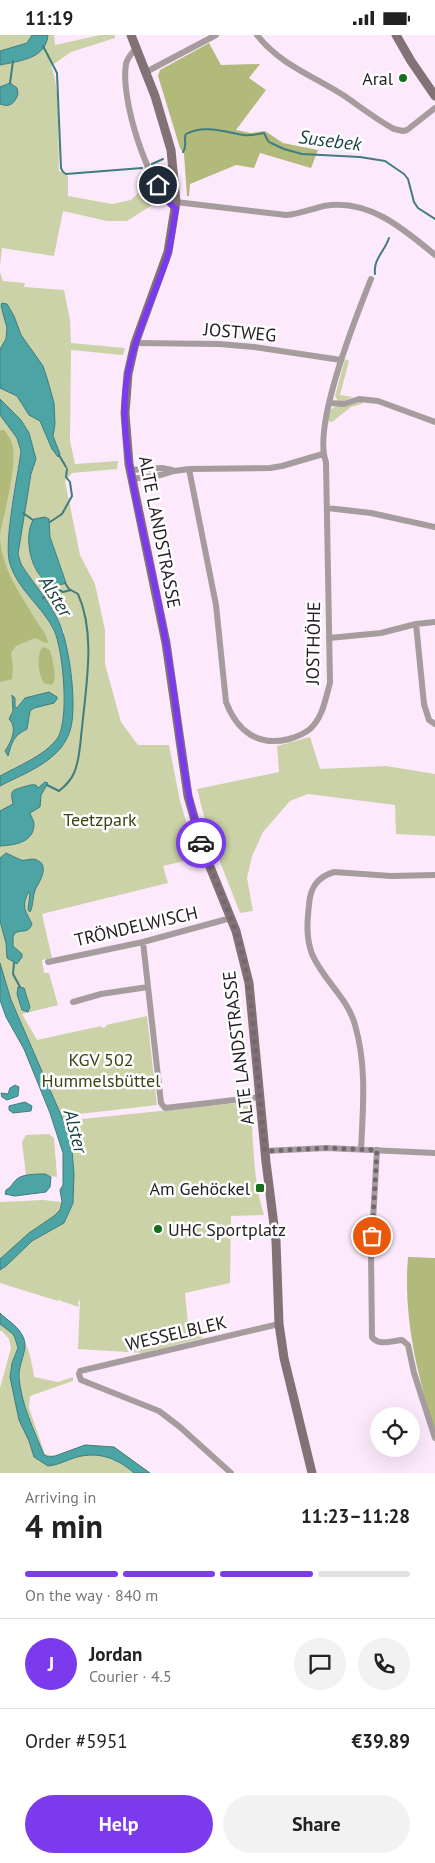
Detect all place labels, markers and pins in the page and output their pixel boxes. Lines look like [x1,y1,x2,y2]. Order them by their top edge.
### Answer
place label: Aral [362,67,394,90]
marker: Aral [397,72,409,84]
pin [137,164,179,206]
place label: Am Gehöckel [149,1177,251,1200]
marker: Am Gehöckel [254,1182,266,1194]
pin [351,1215,393,1257]
place label: UHC Sportplatz [168,1218,286,1241]
marker: UHC Sportplatz [152,1223,164,1235]

